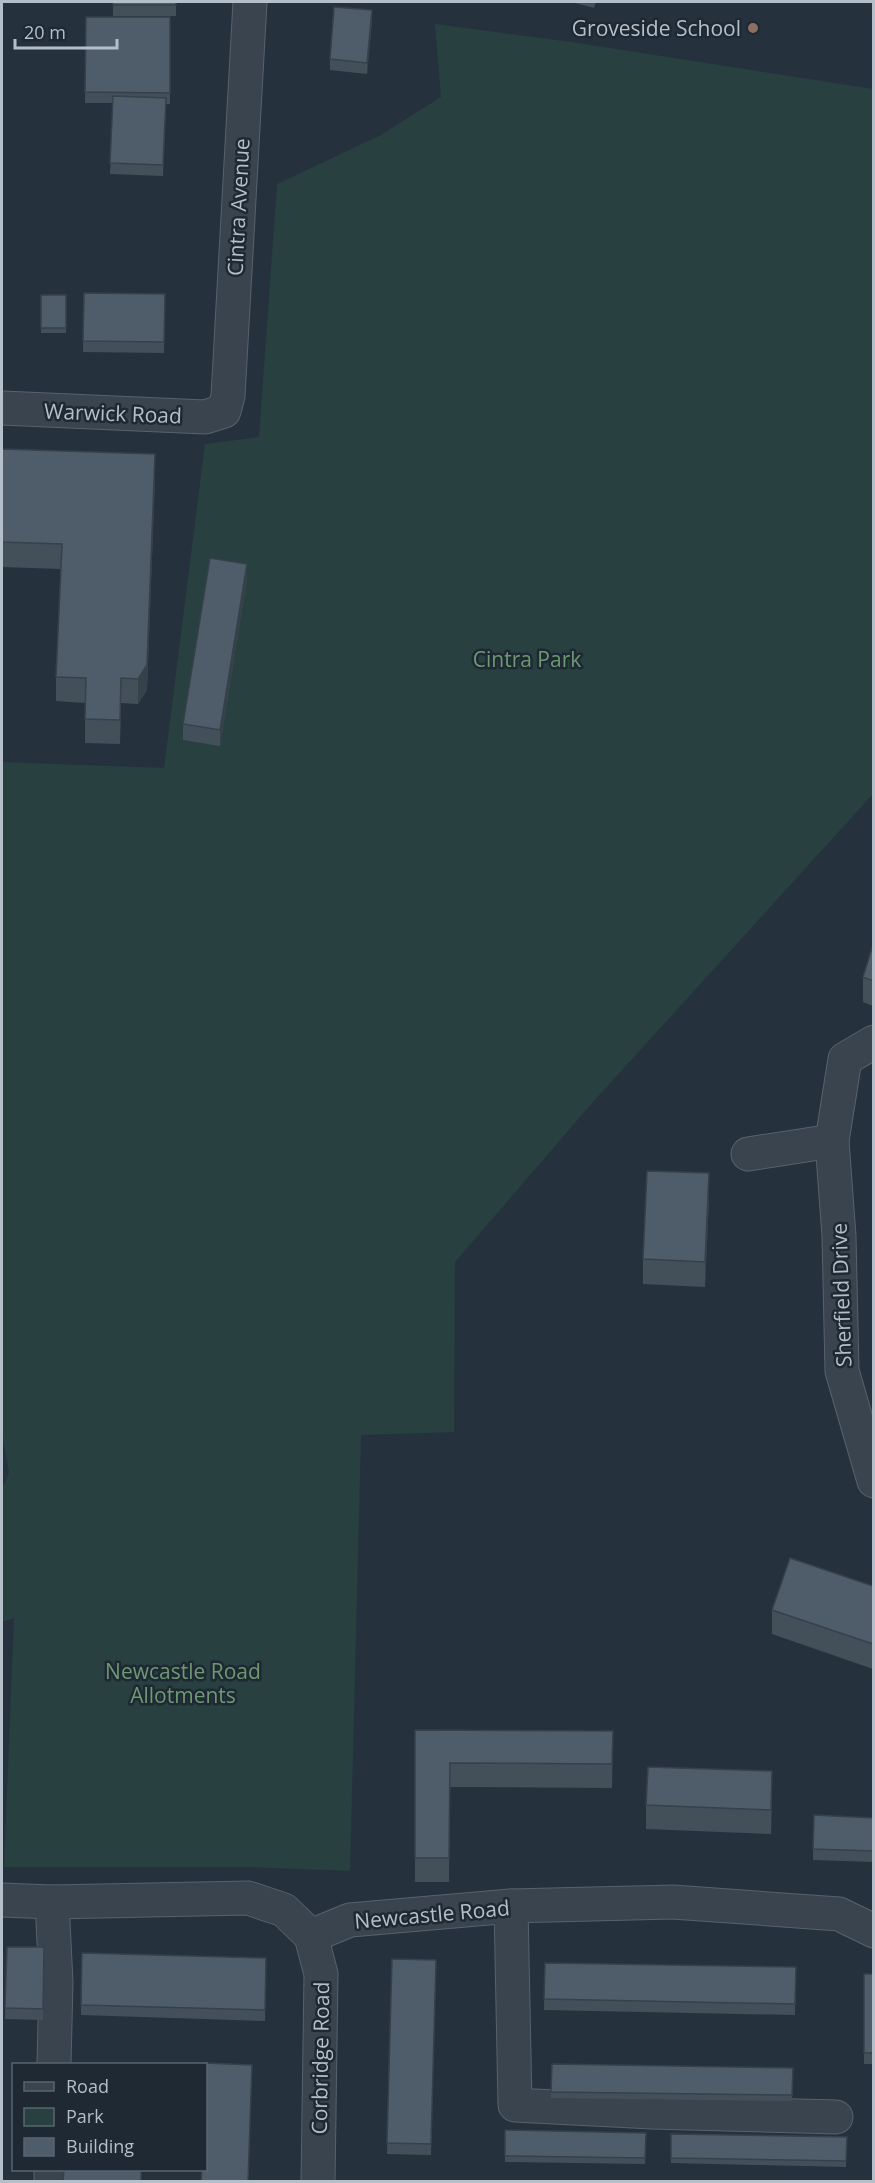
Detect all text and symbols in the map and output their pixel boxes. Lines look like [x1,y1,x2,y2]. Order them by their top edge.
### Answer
scale bar [15,12,117,50]
place label: Groveside School [572,14,741,42]
text: 20 m [24,20,66,44]
marker: Groveside School [746,21,760,35]
street label: Cintra Avenue [220,138,256,276]
street label: Warwick Road [44,397,182,429]
park label: Cintra Park [473,645,581,673]
street label: Sherfield Drive [824,1223,858,1367]
park label: Newcastle Road Allotments [105,1657,261,1709]
street label: Newcastle Road [353,1893,511,1935]
street label: Corbridge Road [305,1981,335,2135]
legend [12,2063,207,2171]
text: Road [66,2074,109,2098]
text: Park [66,2104,104,2128]
text: Building [66,2134,134,2158]

